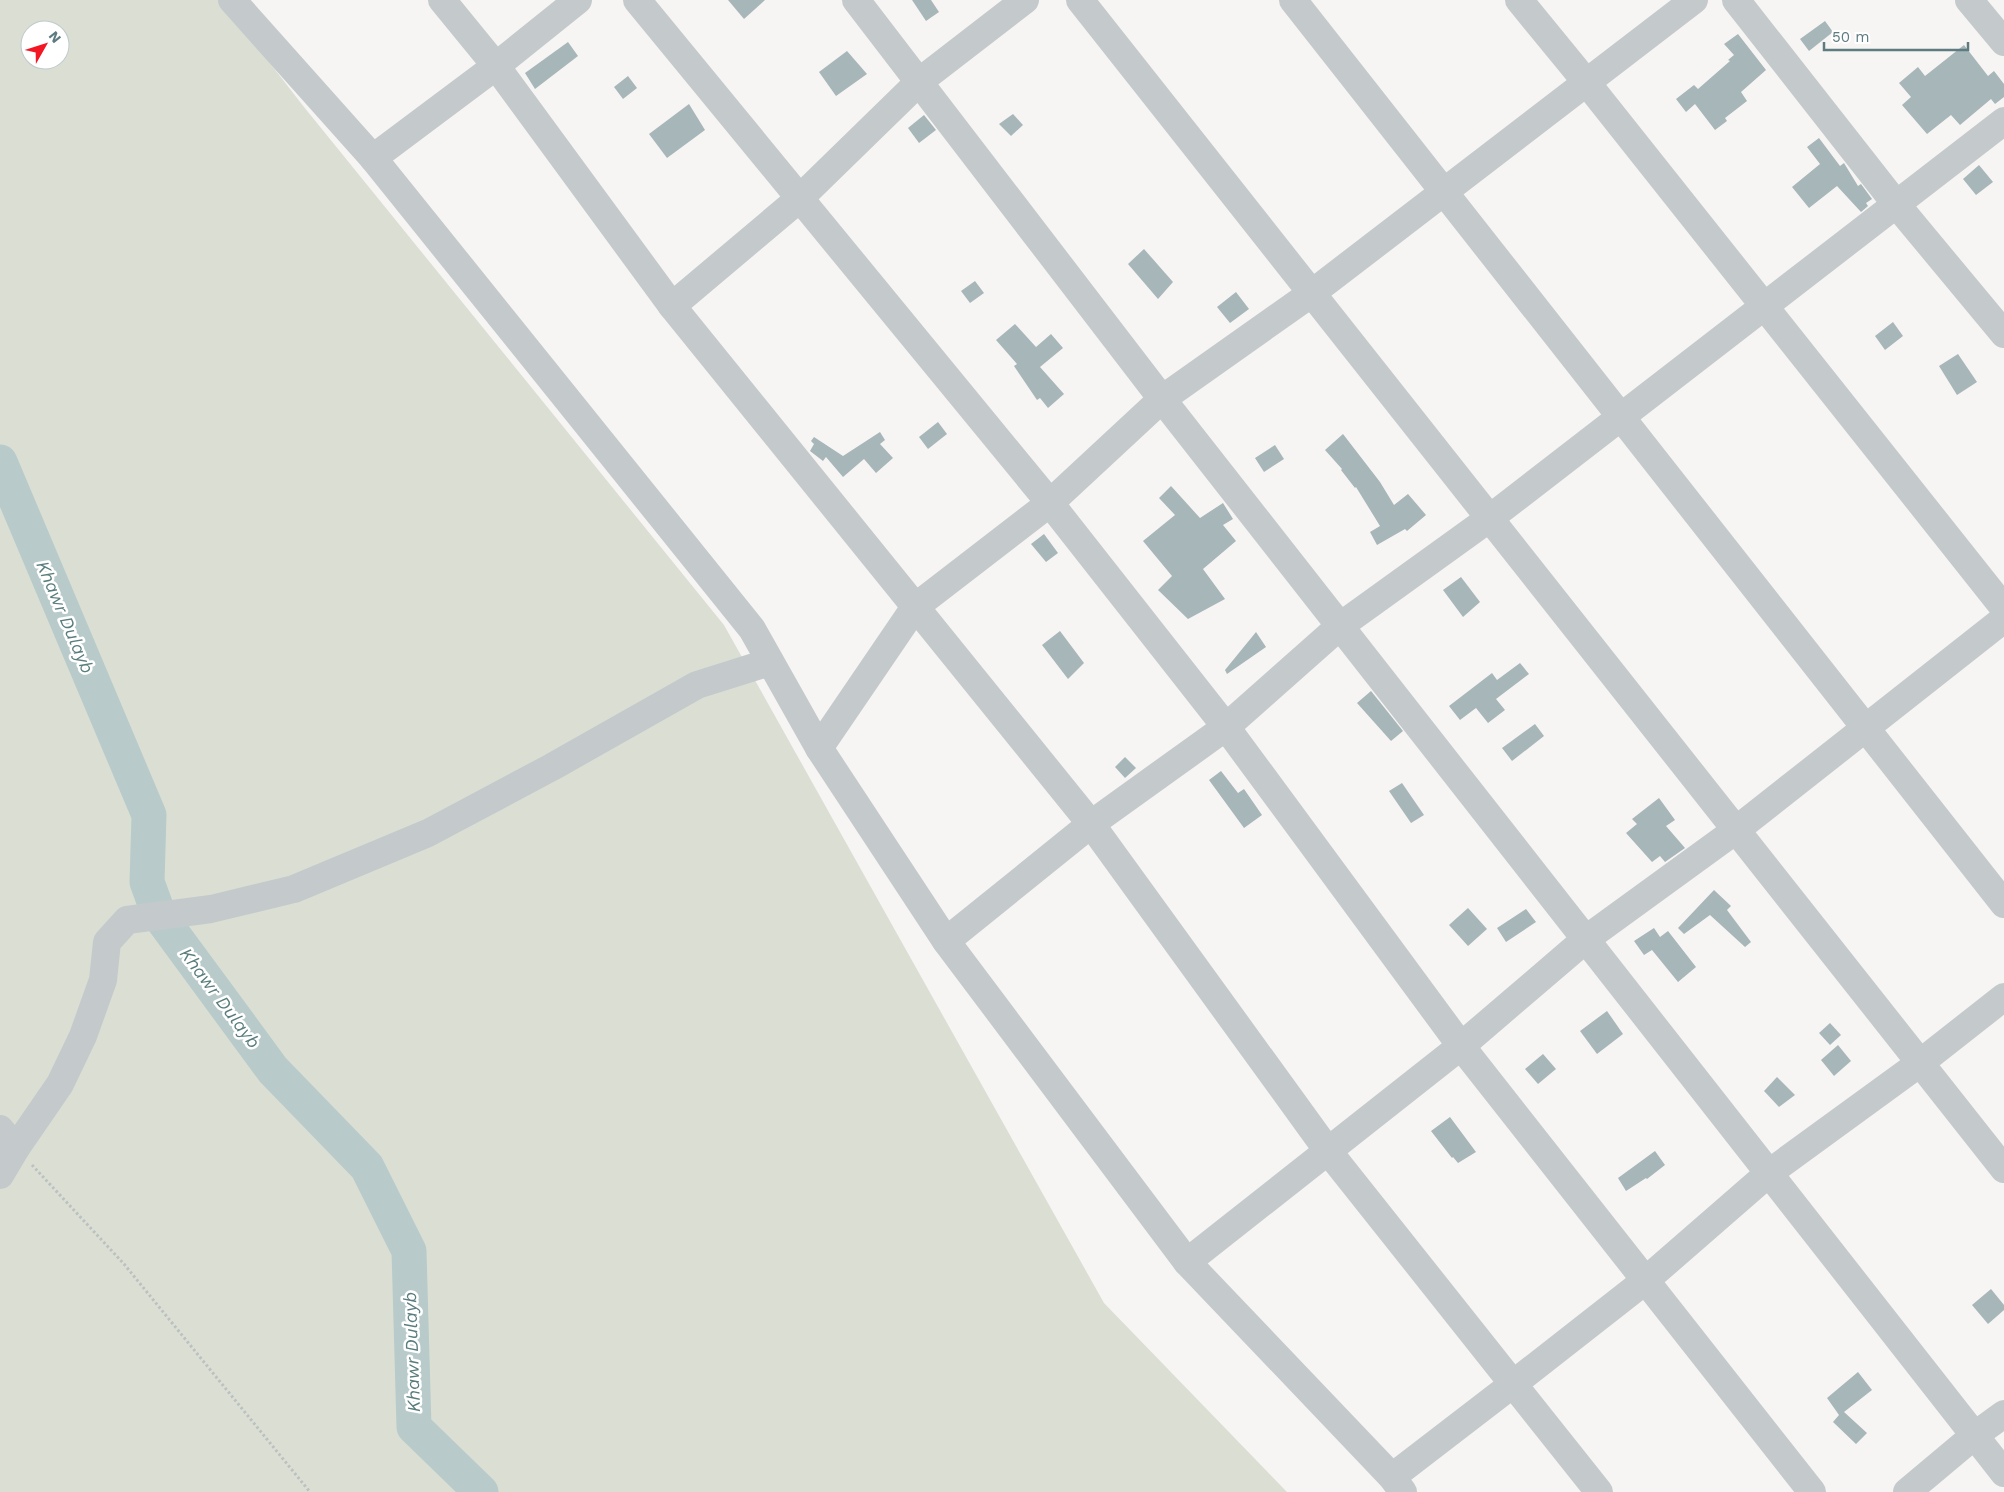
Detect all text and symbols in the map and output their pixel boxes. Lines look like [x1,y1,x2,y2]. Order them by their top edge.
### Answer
north arrow [20,20,70,70]
scale bar [1824,20,1968,52]
text: N [46,28,65,46]
text: 50 m [1832,28,1869,46]
water label: Khawr Dulayb [32,557,99,676]
water label: Khawr Dulayb [176,943,265,1052]
water label: Khawr Dulayb [399,1292,424,1413]

